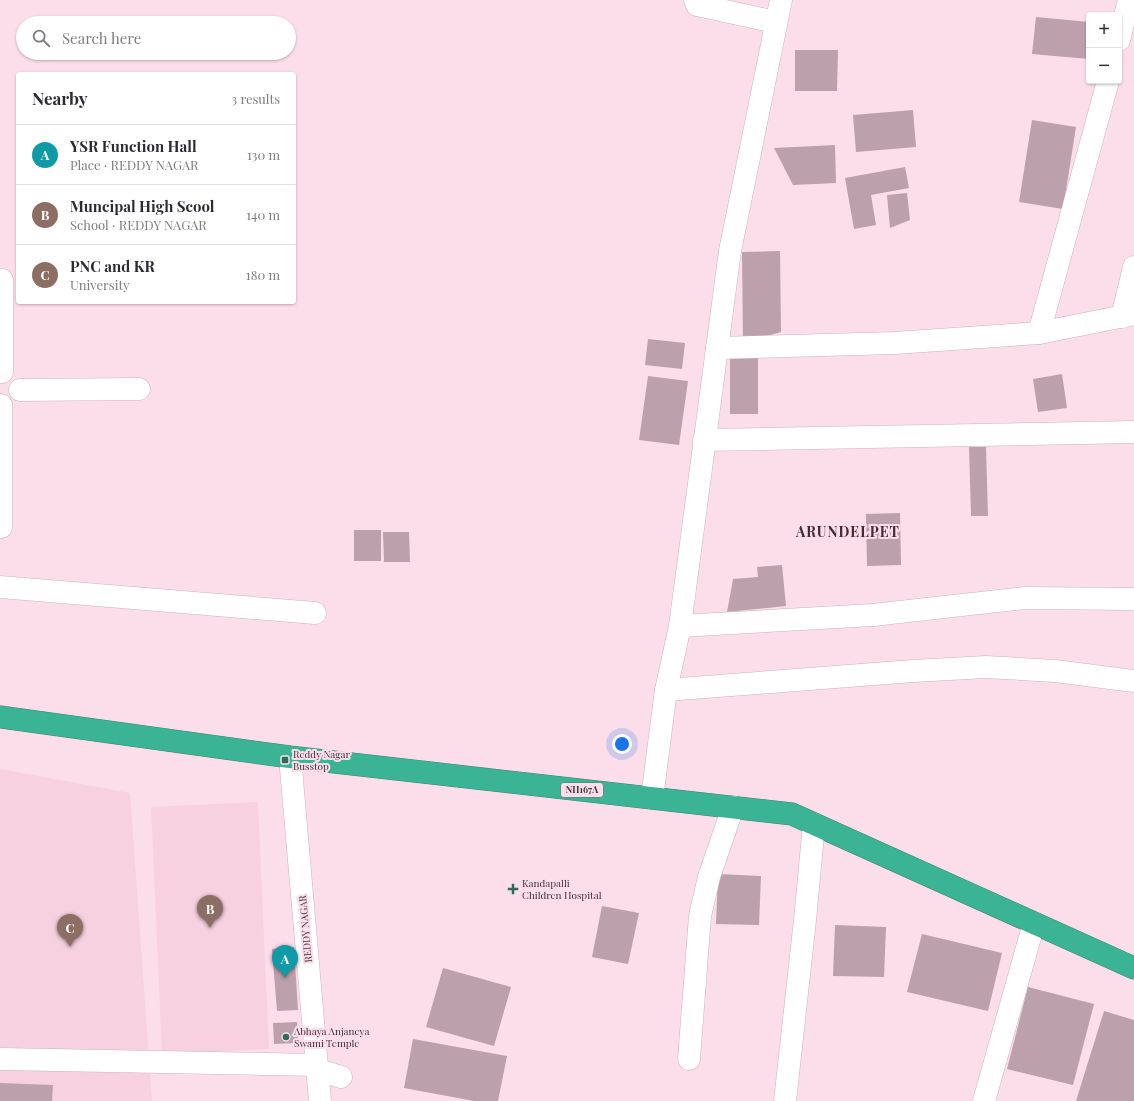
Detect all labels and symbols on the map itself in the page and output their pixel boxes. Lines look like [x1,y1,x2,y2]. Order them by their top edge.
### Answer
district label: ARUNDELPET [795,522,900,541]
your location [612,734,632,754]
place label: Reddy Nagar Busstop [293,747,350,773]
marker: Reddy Nagar Busstop [280,755,290,765]
road number: NH167A [561,783,603,797]
place label: Kandapalli Children Hospital [522,876,602,902]
marker: Kandapalli Children Hospital [507,883,519,895]
street label: REDDY NAGAR [295,894,315,963]
pin: B [197,895,223,928]
pin: C [57,914,83,947]
pin: A [272,945,298,978]
place label: Abhaya Anjaneya Swami Temple [293,1024,369,1050]
marker: Abhaya Anjaneya Swami Temple [281,1032,291,1042]

